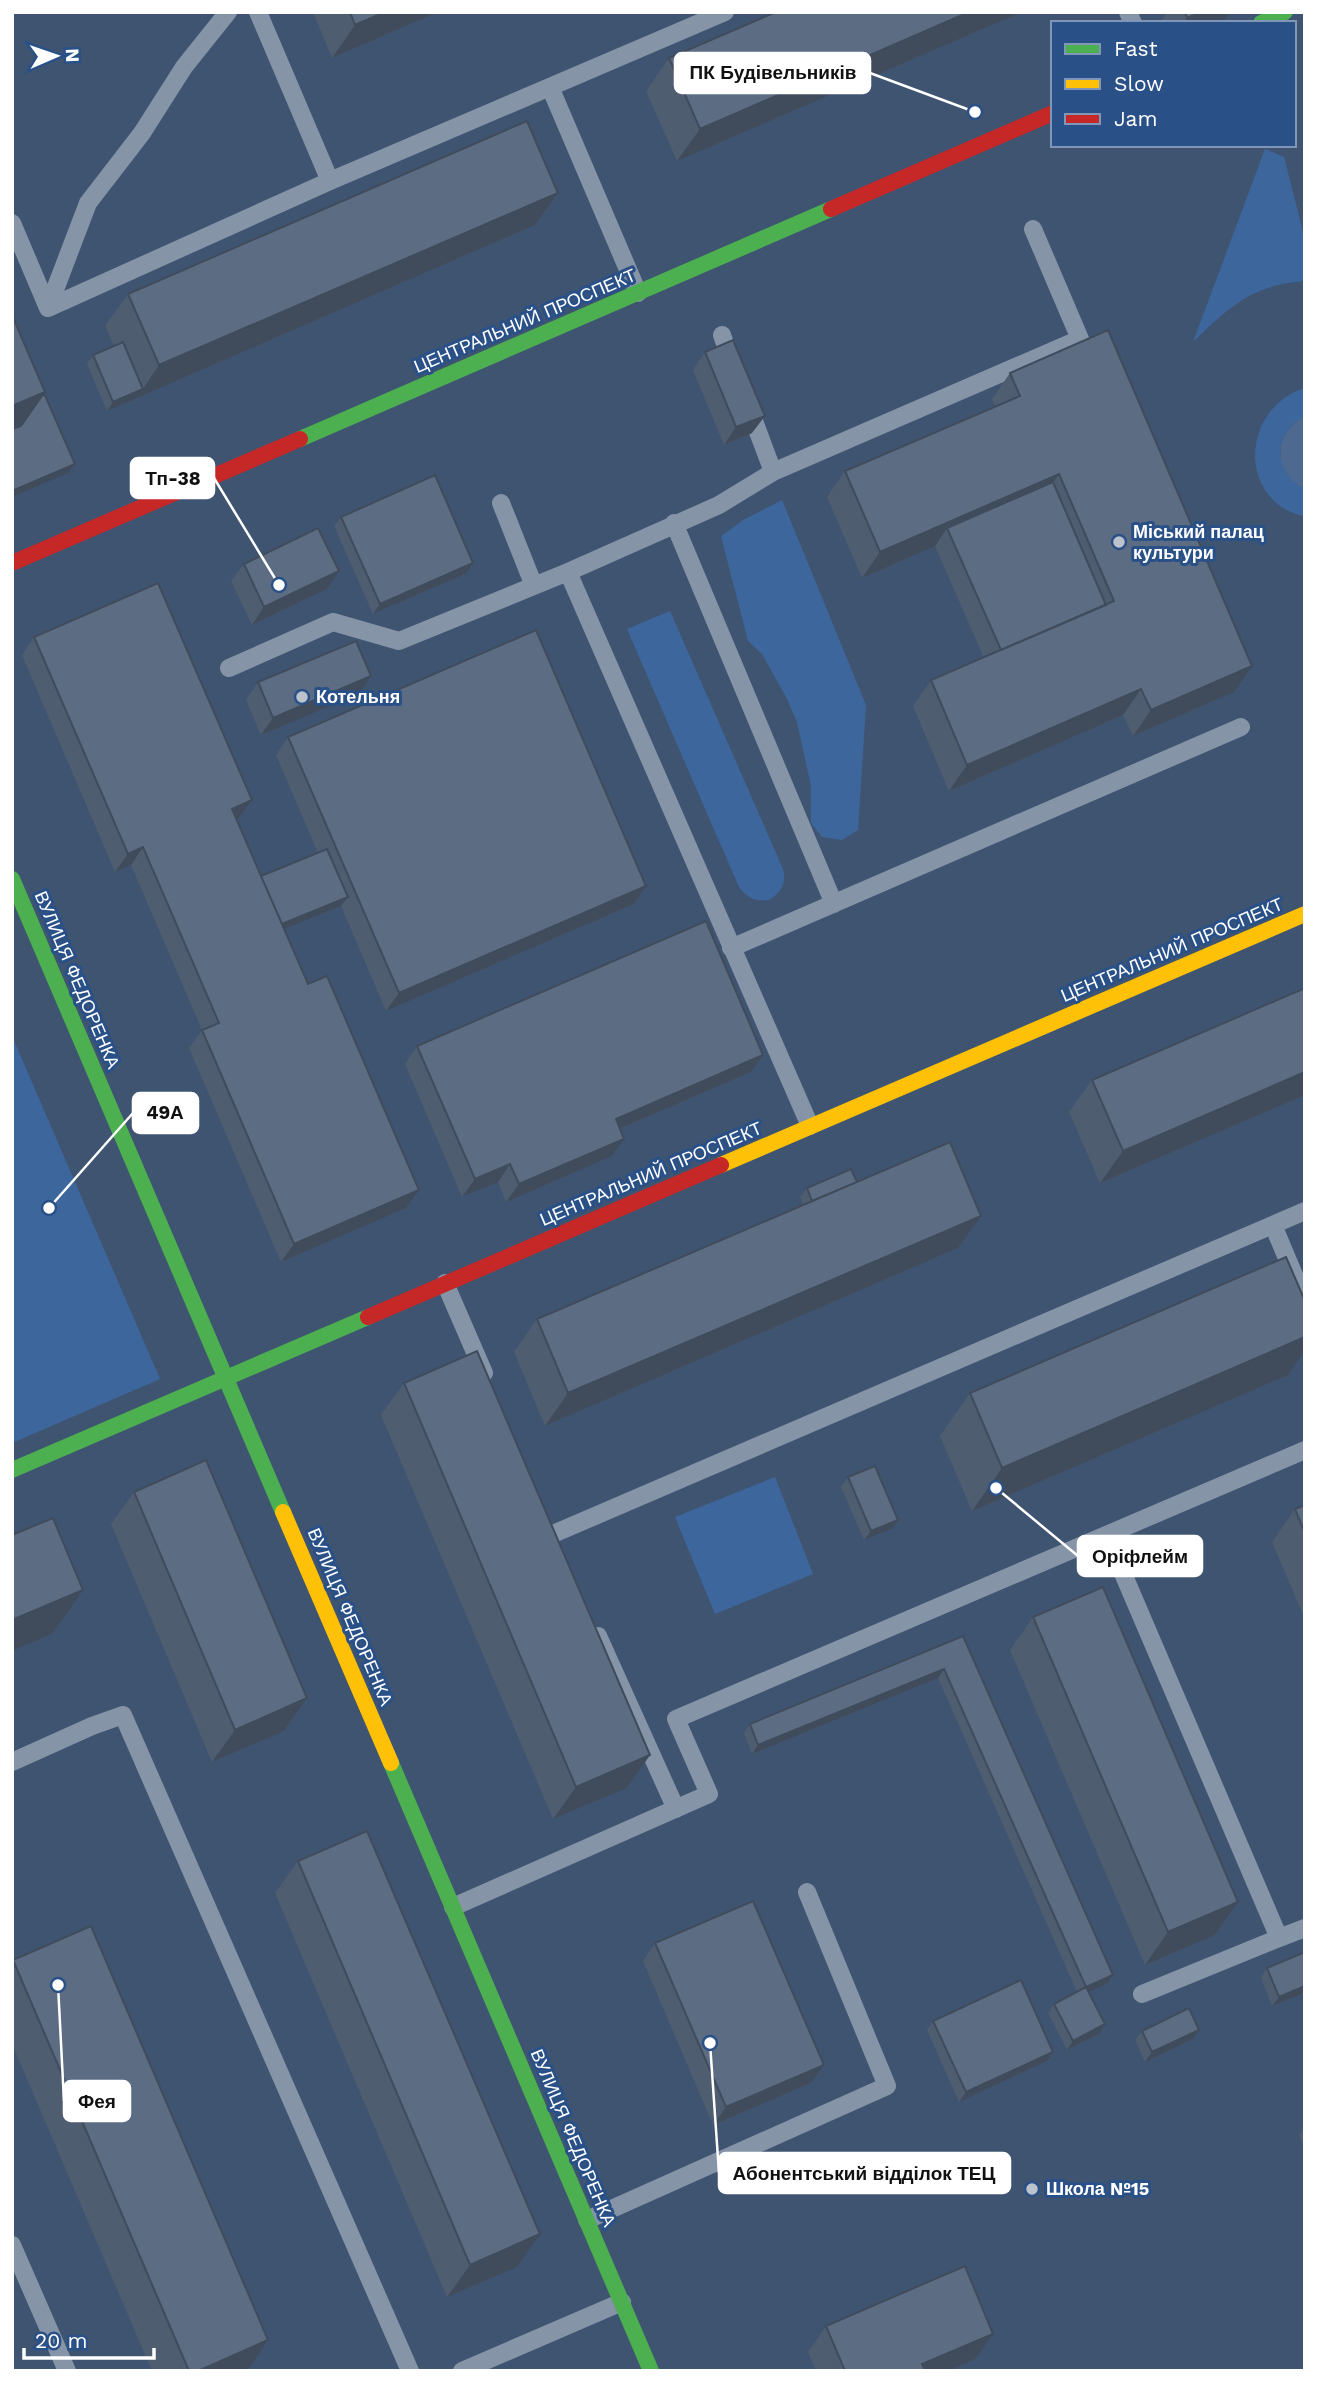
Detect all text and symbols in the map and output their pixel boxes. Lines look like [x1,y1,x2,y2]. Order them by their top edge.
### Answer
north arrow [21,21,91,91]
legend [1051,21,1296,147]
text: Fast [1114,36,1158,61]
text: N [61,48,84,63]
callout: ПК Будівельників [675,53,870,93]
text: ПК Будівельників [690,61,856,84]
text: Slow [1114,71,1164,96]
text: Jam [1114,106,1157,131]
street label: ЦЕНТРАЛЬНИЙ ПРОСПЕКТ [411,264,639,377]
callout: Тп-38 [131,458,214,498]
text: Тп-38 [145,467,201,490]
place label: Міський палац культури [1133,521,1264,563]
marker: Міський палац культури [1111,534,1127,550]
place label: Котельня [316,686,400,707]
marker: Котельня [294,689,310,705]
street label: ВУЛИЦЯ ФЕДОРЕНКА [31,888,124,1072]
street label: ЦЕНТРАЛЬНИЙ ПРОСПЕКТ [1058,893,1286,1006]
callout: 49А [133,1093,198,1133]
text: 49А [146,1101,184,1124]
street label: ЦЕНТРАЛЬНИЙ ПРОСПЕКТ [537,1117,765,1230]
street label: ВУЛИЦЯ ФЕДОРЕНКА [304,1525,397,1709]
callout: Оріфлейм [1078,1536,1202,1576]
text: Оріфлейм [1092,1545,1188,1568]
street label: ВУЛИЦЯ ФЕДОРЕНКА [527,2046,620,2230]
callout: Фея [64,2081,130,2121]
text: Фея [78,2090,116,2113]
callout: Абонентський відділок ТЕЦ [719,2153,1010,2193]
text: Абонентський відділок ТЕЦ [733,2162,996,2185]
place label: Школа №15 [1046,2178,1149,2199]
marker: Школа №15 [1024,2181,1040,2197]
scale bar [24,2316,154,2360]
text: 20 m [35,2328,87,2353]

